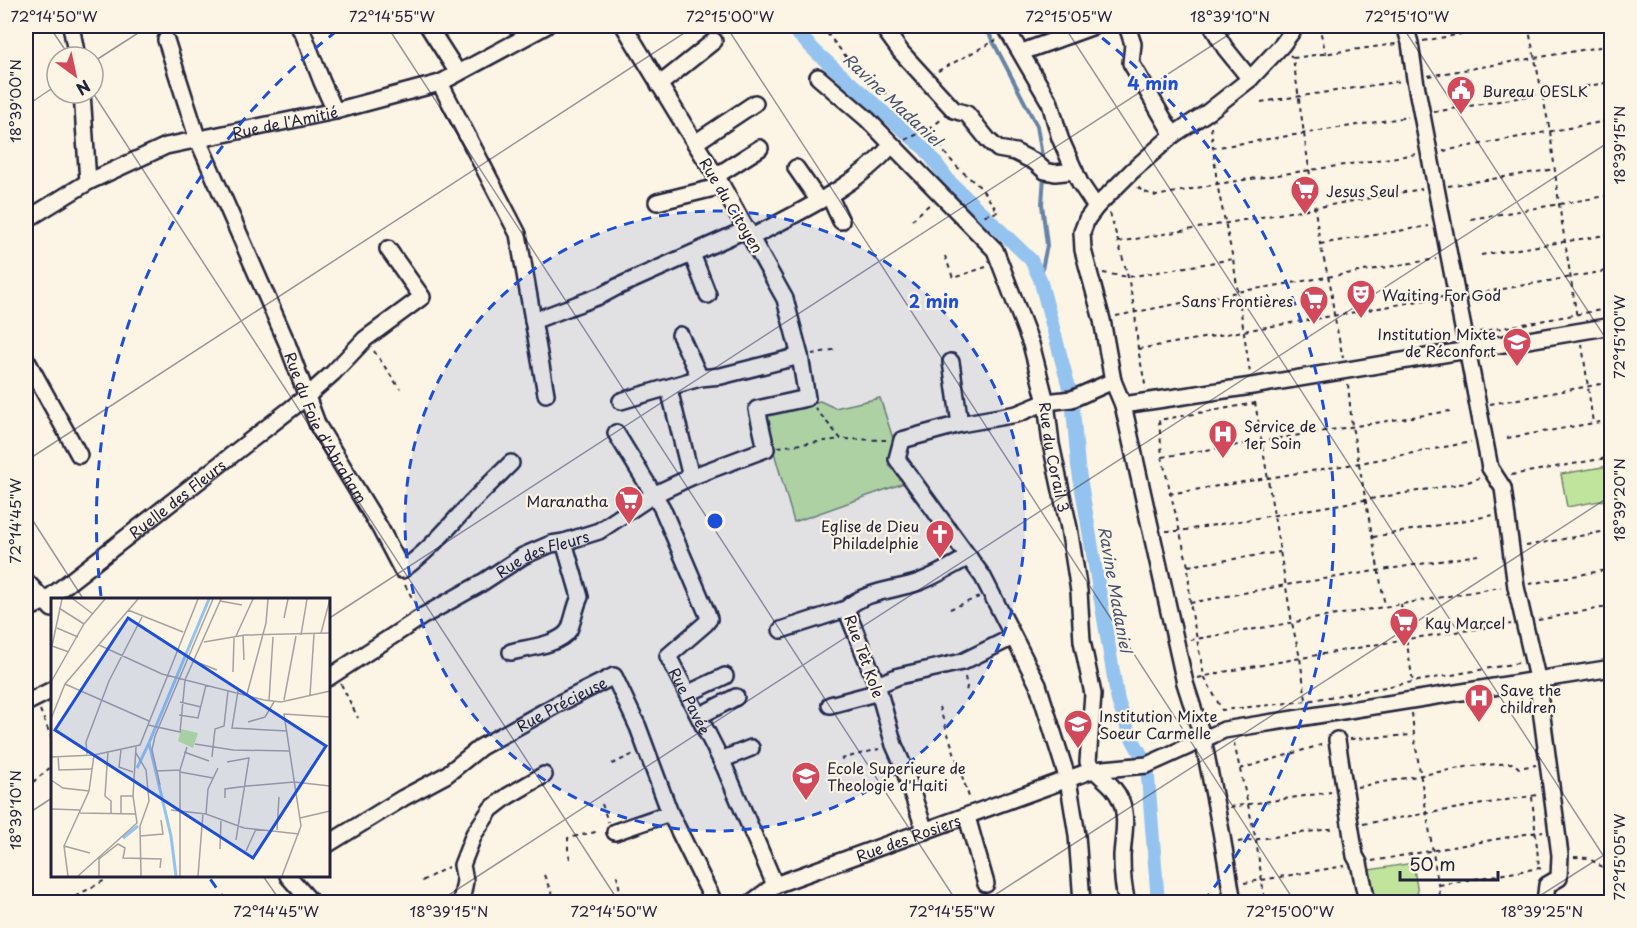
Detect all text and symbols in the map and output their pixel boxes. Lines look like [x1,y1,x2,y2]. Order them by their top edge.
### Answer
text: 72°14'50"W [11,4,98,27]
text: 72°14'55"W [349,4,435,27]
text: 72°15'00"W [686,4,775,27]
text: 72°15'05"W [1026,4,1113,27]
text: 18°39'10"N [1190,4,1270,27]
text: 72°15'10"W [1365,4,1450,27]
north arrow [45,45,105,105]
water label: Ravine Madaniel [838,47,950,153]
text: 18°39'00"N [3,59,26,143]
text: 4 min [1127,69,1179,96]
public building icon: Bureau OESLK [1445,74,1477,116]
text: N [72,75,96,102]
place label: Bureau OESLK [1482,79,1588,102]
street label: Rue de l'Amitié [230,99,340,144]
text: 18°39'15"N [1607,106,1630,184]
street label: Rue du Citoyen [694,153,770,257]
supermarket icon: Jesus Seul [1289,174,1321,216]
place label: Jesus Seul [1326,179,1399,202]
theatre icon: Waiting For God [1345,278,1377,320]
place label: Waiting For God [1382,283,1501,306]
supermarket icon: Sans Frontières [1298,284,1330,326]
text: 2 min [909,287,959,314]
place label: Sans Frontières [1181,289,1293,312]
text: 72°15'10"W [1607,294,1630,379]
place label: Institution Mixte de Réconfort [1378,322,1496,362]
school or university icon: Institution Mixte de Réconfort [1501,326,1533,368]
street label: Rue du Foie d'Abraham [280,348,374,507]
street label: Rue du Corail 3 [1035,401,1077,514]
place label: Service de 1er Soin [1244,414,1316,454]
hospital icon: Service de 1er Soin [1207,418,1239,460]
street label: Ruelle des Fleurs [123,453,230,543]
text: 18°39'20"N [1607,458,1630,542]
text: 72°14'45"W [3,478,26,564]
supermarket icon: Maranatha [613,484,645,526]
place label: Maranatha [526,489,609,512]
centre of rings [705,511,725,531]
place label: Eglise de Dieu Philadelphie [821,514,919,554]
church icon: Eglise de Dieu Philadelphie [924,518,956,560]
street label: Rue des Fleurs [491,523,592,583]
water label: Ravine Madaniel [1093,524,1139,656]
inset map [51,598,330,877]
supermarket icon: Kay Marcel [1388,606,1420,648]
street label: Rue Tèt Kole [839,611,891,701]
place label: Kay Marcel [1425,611,1505,634]
street label: Rue Pavée [664,663,717,738]
street label: Rue Précieuse [512,670,610,737]
place label: Save the children [1500,678,1561,718]
hospital icon: Save the children [1463,682,1495,724]
place label: Institution Mixte Soeur Carmelle [1099,704,1217,744]
school or university icon: Institution Mixte Soeur Carmelle [1062,708,1094,750]
place label: Ecole Superieure de Theologie d'Haiti [827,756,966,796]
school or university icon: Ecole Superieure de Theologie d'Haiti [790,760,822,802]
text: 18°39'10"N [3,770,26,850]
street label: Rue des Rosiers [853,807,964,866]
text: 72°15'05"W [1607,813,1630,900]
scale bar [1400,844,1498,882]
text: 50 m [1409,850,1456,877]
text: 72°14'45"W [233,899,319,922]
text: 18°39'15"N [410,899,488,922]
text: 72°14'50"W [571,899,658,922]
text: 72°14'55"W [909,899,995,922]
text: 72°15'00"W [1246,899,1335,922]
text: 18°39'25"N [1501,899,1583,922]

